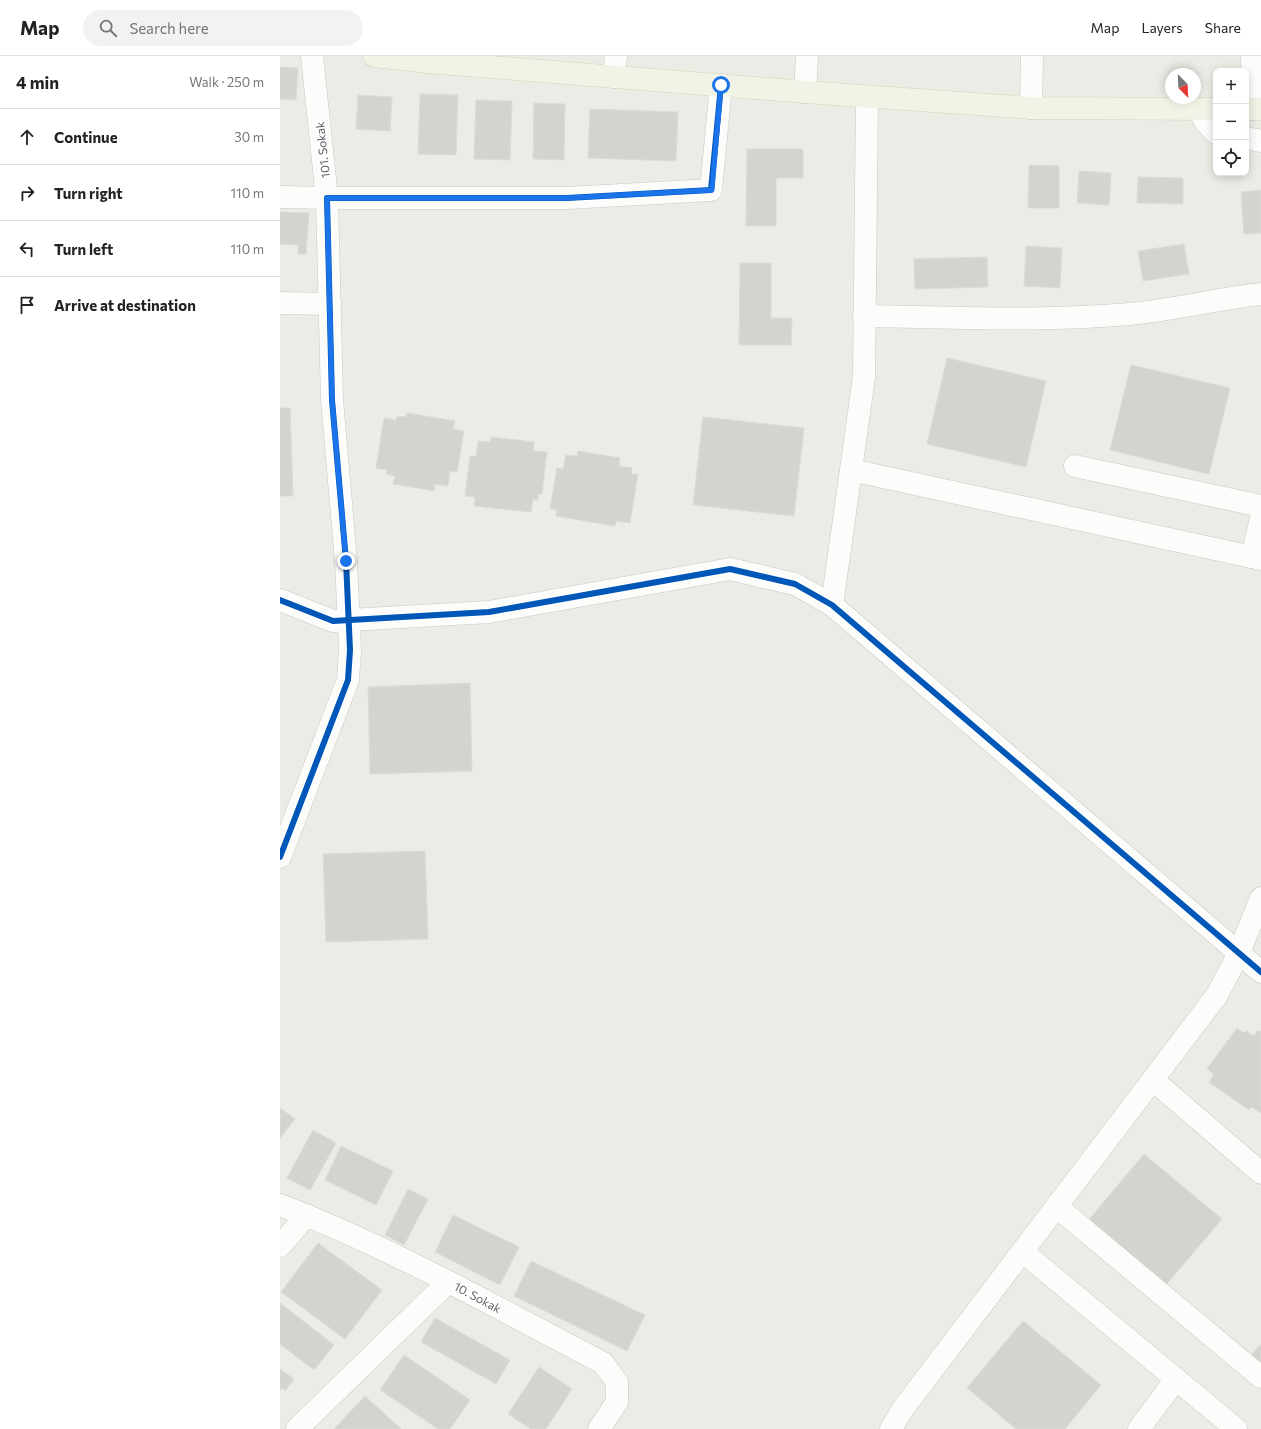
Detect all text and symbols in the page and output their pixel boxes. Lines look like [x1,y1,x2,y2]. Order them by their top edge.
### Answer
search box [83,10,363,46]
text: Map [20,16,59,39]
icon: search [97,17,119,39]
text: Search here [129,19,209,37]
text: Map [1091,19,1119,36]
text: Layers [1141,19,1183,36]
text: Share [1205,19,1241,36]
north arrow [1165,68,1201,104]
map controls [1213,68,1249,176]
button: + [1213,68,1249,104]
text: 4 min [16,72,59,93]
text: Walk · 250 m [189,74,264,90]
route start [712,76,730,94]
button: − [1213,104,1249,140]
street label: 101. Sokak [312,121,332,179]
icon: ahead [16,126,38,148]
text: Continue [54,128,118,146]
text: 30 m [234,129,264,145]
button: locate [1213,140,1249,176]
icon: right [16,182,38,204]
text: Turn right [54,184,123,202]
text: 110 m [231,185,264,201]
icon: left [16,238,38,260]
text: Turn left [54,240,113,258]
text: 110 m [231,241,264,257]
icon: arrive [16,294,38,316]
text: Arrive at destination [54,296,196,314]
route end [337,552,355,570]
street label: 10. Sokak [452,1279,504,1315]

